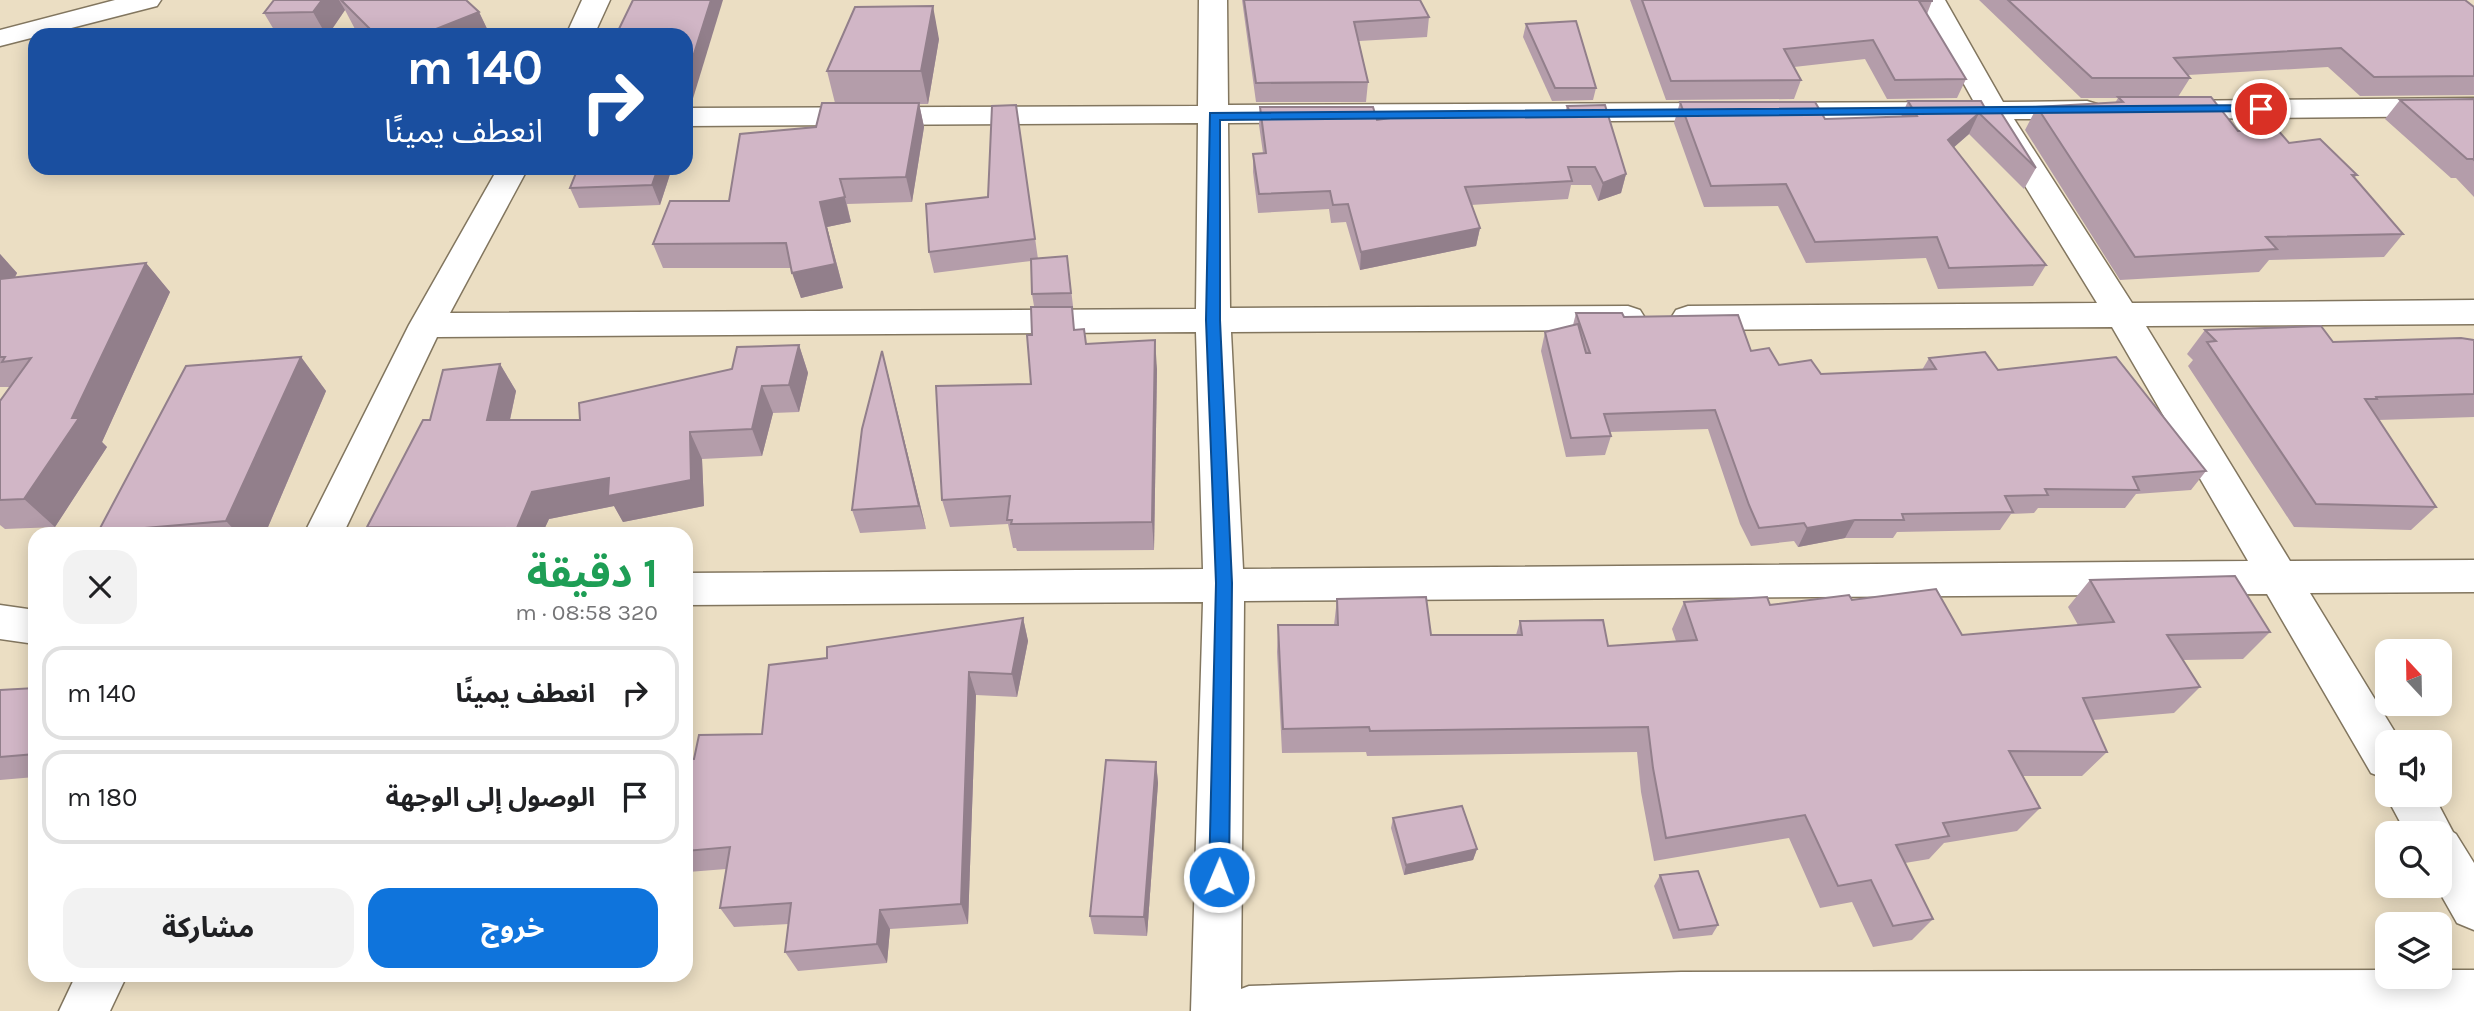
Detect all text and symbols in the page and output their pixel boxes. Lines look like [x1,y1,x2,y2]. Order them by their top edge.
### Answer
text: 140 m [406,39,543,96]
icon: right [567,56,658,147]
pin [2231,79,2291,139]
icon: arrive [2242,90,2280,128]
text: انعطف يمينًا [384,113,543,150]
text: 1 دقيقة [527,548,658,598]
button: close [63,550,137,624]
text: 320 m · 08:58 [515,599,658,626]
north arrow [2375,639,2452,716]
map controls [2375,639,2452,989]
icon: right [616,674,654,712]
text: 140 m [67,678,136,709]
text: انعطف يمينًا [455,678,595,709]
button: sound [2375,730,2452,807]
icon: arrive [616,778,654,816]
text: 180 m [67,782,138,813]
text: الوصول إلى الوجهة [386,782,595,813]
button: search [2375,821,2452,898]
position arrow [1182,840,1256,914]
button: مشاركة [63,888,354,968]
button: خروج [368,888,658,968]
button: layers [2375,912,2452,989]

